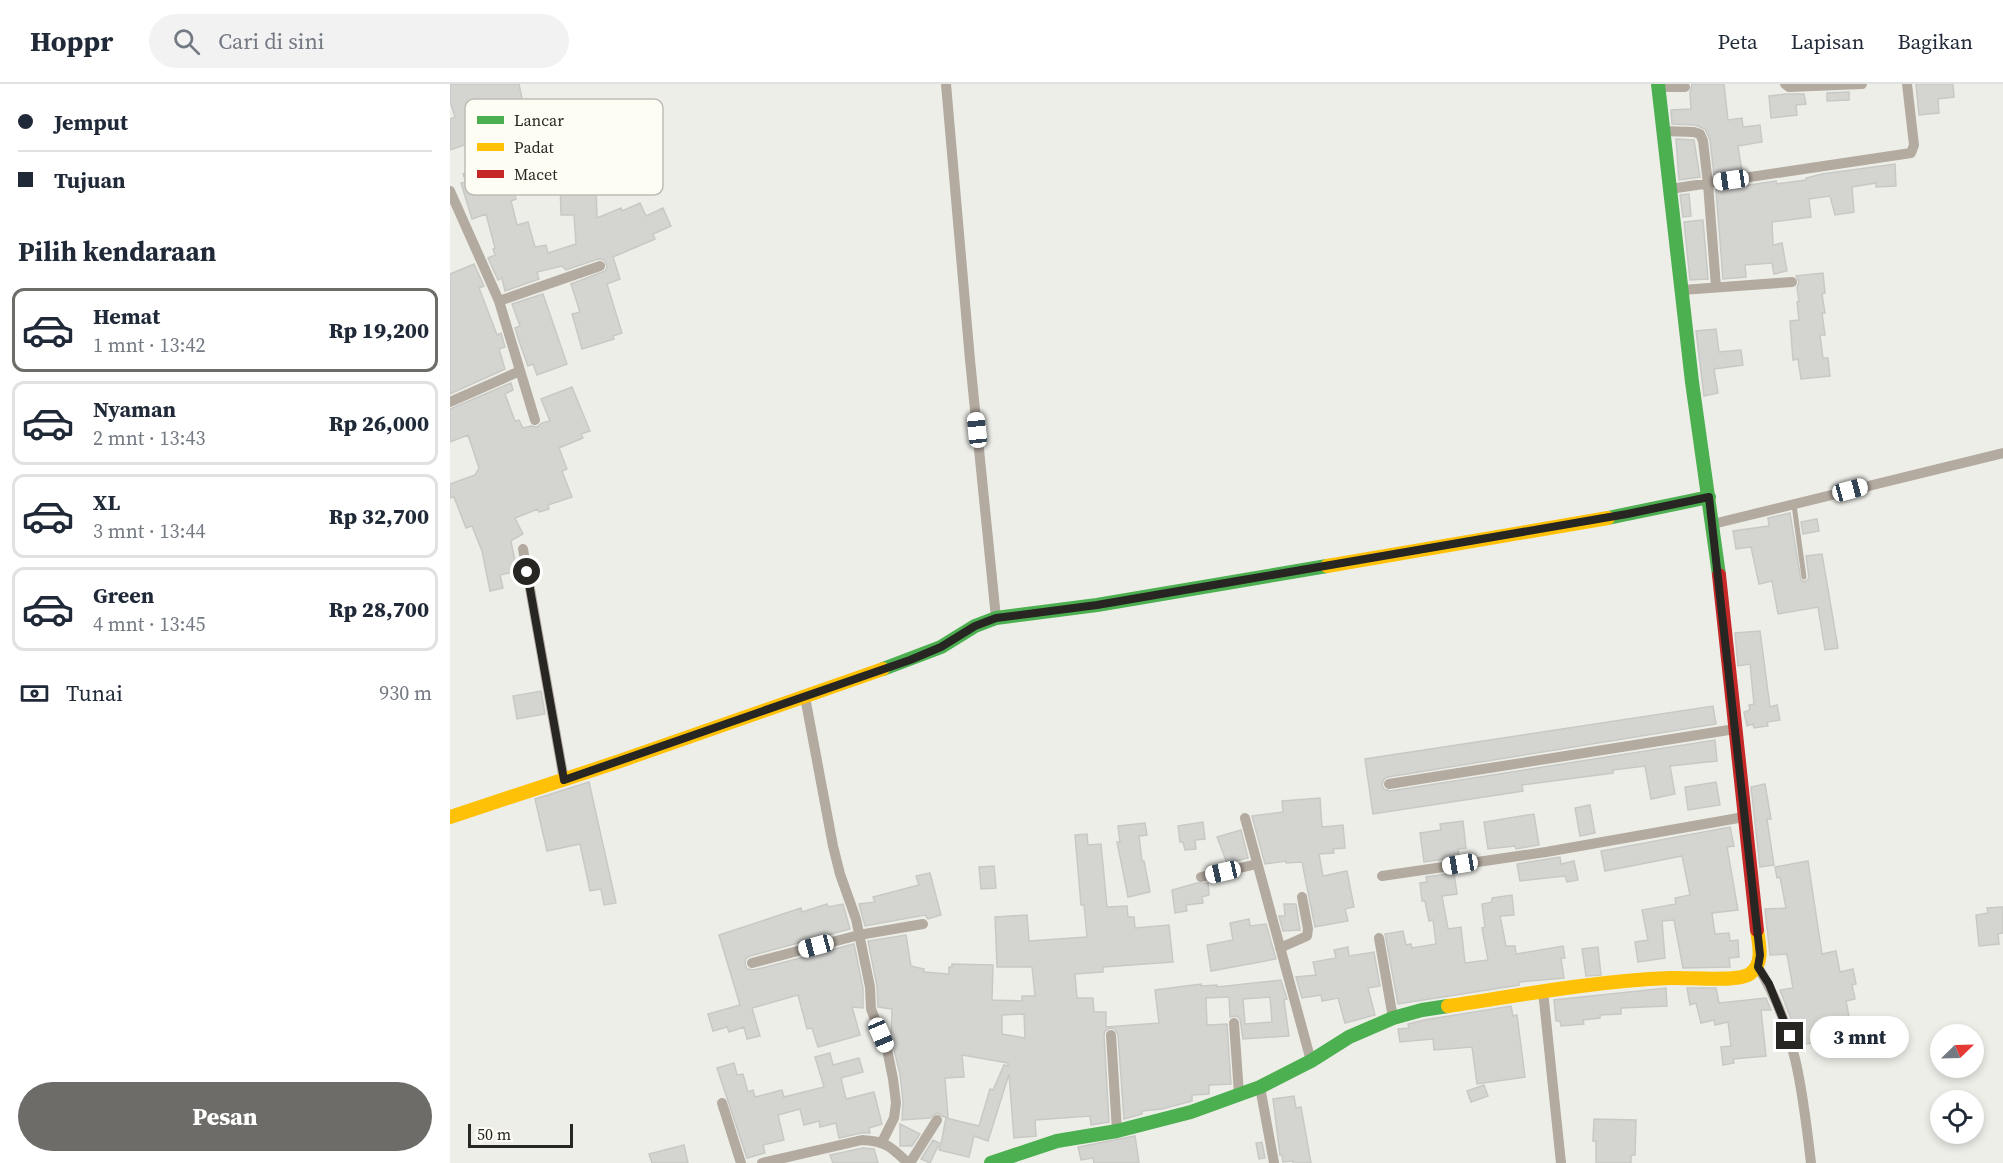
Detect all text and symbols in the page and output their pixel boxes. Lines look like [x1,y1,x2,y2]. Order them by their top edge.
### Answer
search box [149,14,569,68]
text: Hoppr [30,22,113,60]
icon: search [170,25,203,58]
text: Cari di sini [218,26,324,56]
text: Peta [1717,27,1758,56]
text: Lapisan [1791,27,1864,56]
text: Bagikan [1897,27,1973,56]
legend [465,99,663,195]
text: Jemput [54,107,128,137]
text: Lancar [514,109,564,131]
text: Padat [514,136,555,158]
text: Macet [514,163,558,185]
text: Tujuan [54,165,126,195]
car [1712,169,1750,191]
text: Pilih kendaraan [18,233,216,270]
text: Hemat [93,301,160,331]
icon: car [21,303,75,357]
text: Rp 19,200 [329,315,429,345]
text: 1 mnt · 13:42 [93,331,206,359]
text: Nyaman [93,394,176,424]
icon: car [21,396,75,450]
text: Rp 26,000 [329,408,429,438]
car [966,411,988,449]
text: 2 mnt · 13:43 [93,424,206,452]
car [1830,477,1870,503]
text: XL [93,487,120,517]
icon: car [21,489,75,543]
text: Rp 32,700 [329,501,429,531]
text: 3 mnt · 13:44 [93,517,206,545]
route start [513,558,540,585]
text: Green [93,580,154,610]
icon: car [21,582,75,636]
text: Rp 28,700 [329,594,429,624]
text: 4 mnt · 13:45 [93,610,206,638]
icon: cash [18,677,51,710]
text: Tunai [66,678,123,708]
text: 930 m [379,679,432,707]
car [1441,852,1479,876]
car [1203,859,1243,885]
car [796,933,836,959]
car [866,1015,896,1055]
callout: 3 mnt [1811,1015,1910,1057]
route end [1776,1022,1803,1049]
text: 3 mnt [1833,1023,1886,1051]
north arrow [1930,1024,1984,1078]
map controls [1930,1024,1984,1144]
button: Pesan [18,1082,432,1151]
button: locate [1930,1090,1984,1144]
scale bar [468,1121,573,1148]
text: 50 m [477,1123,511,1145]

